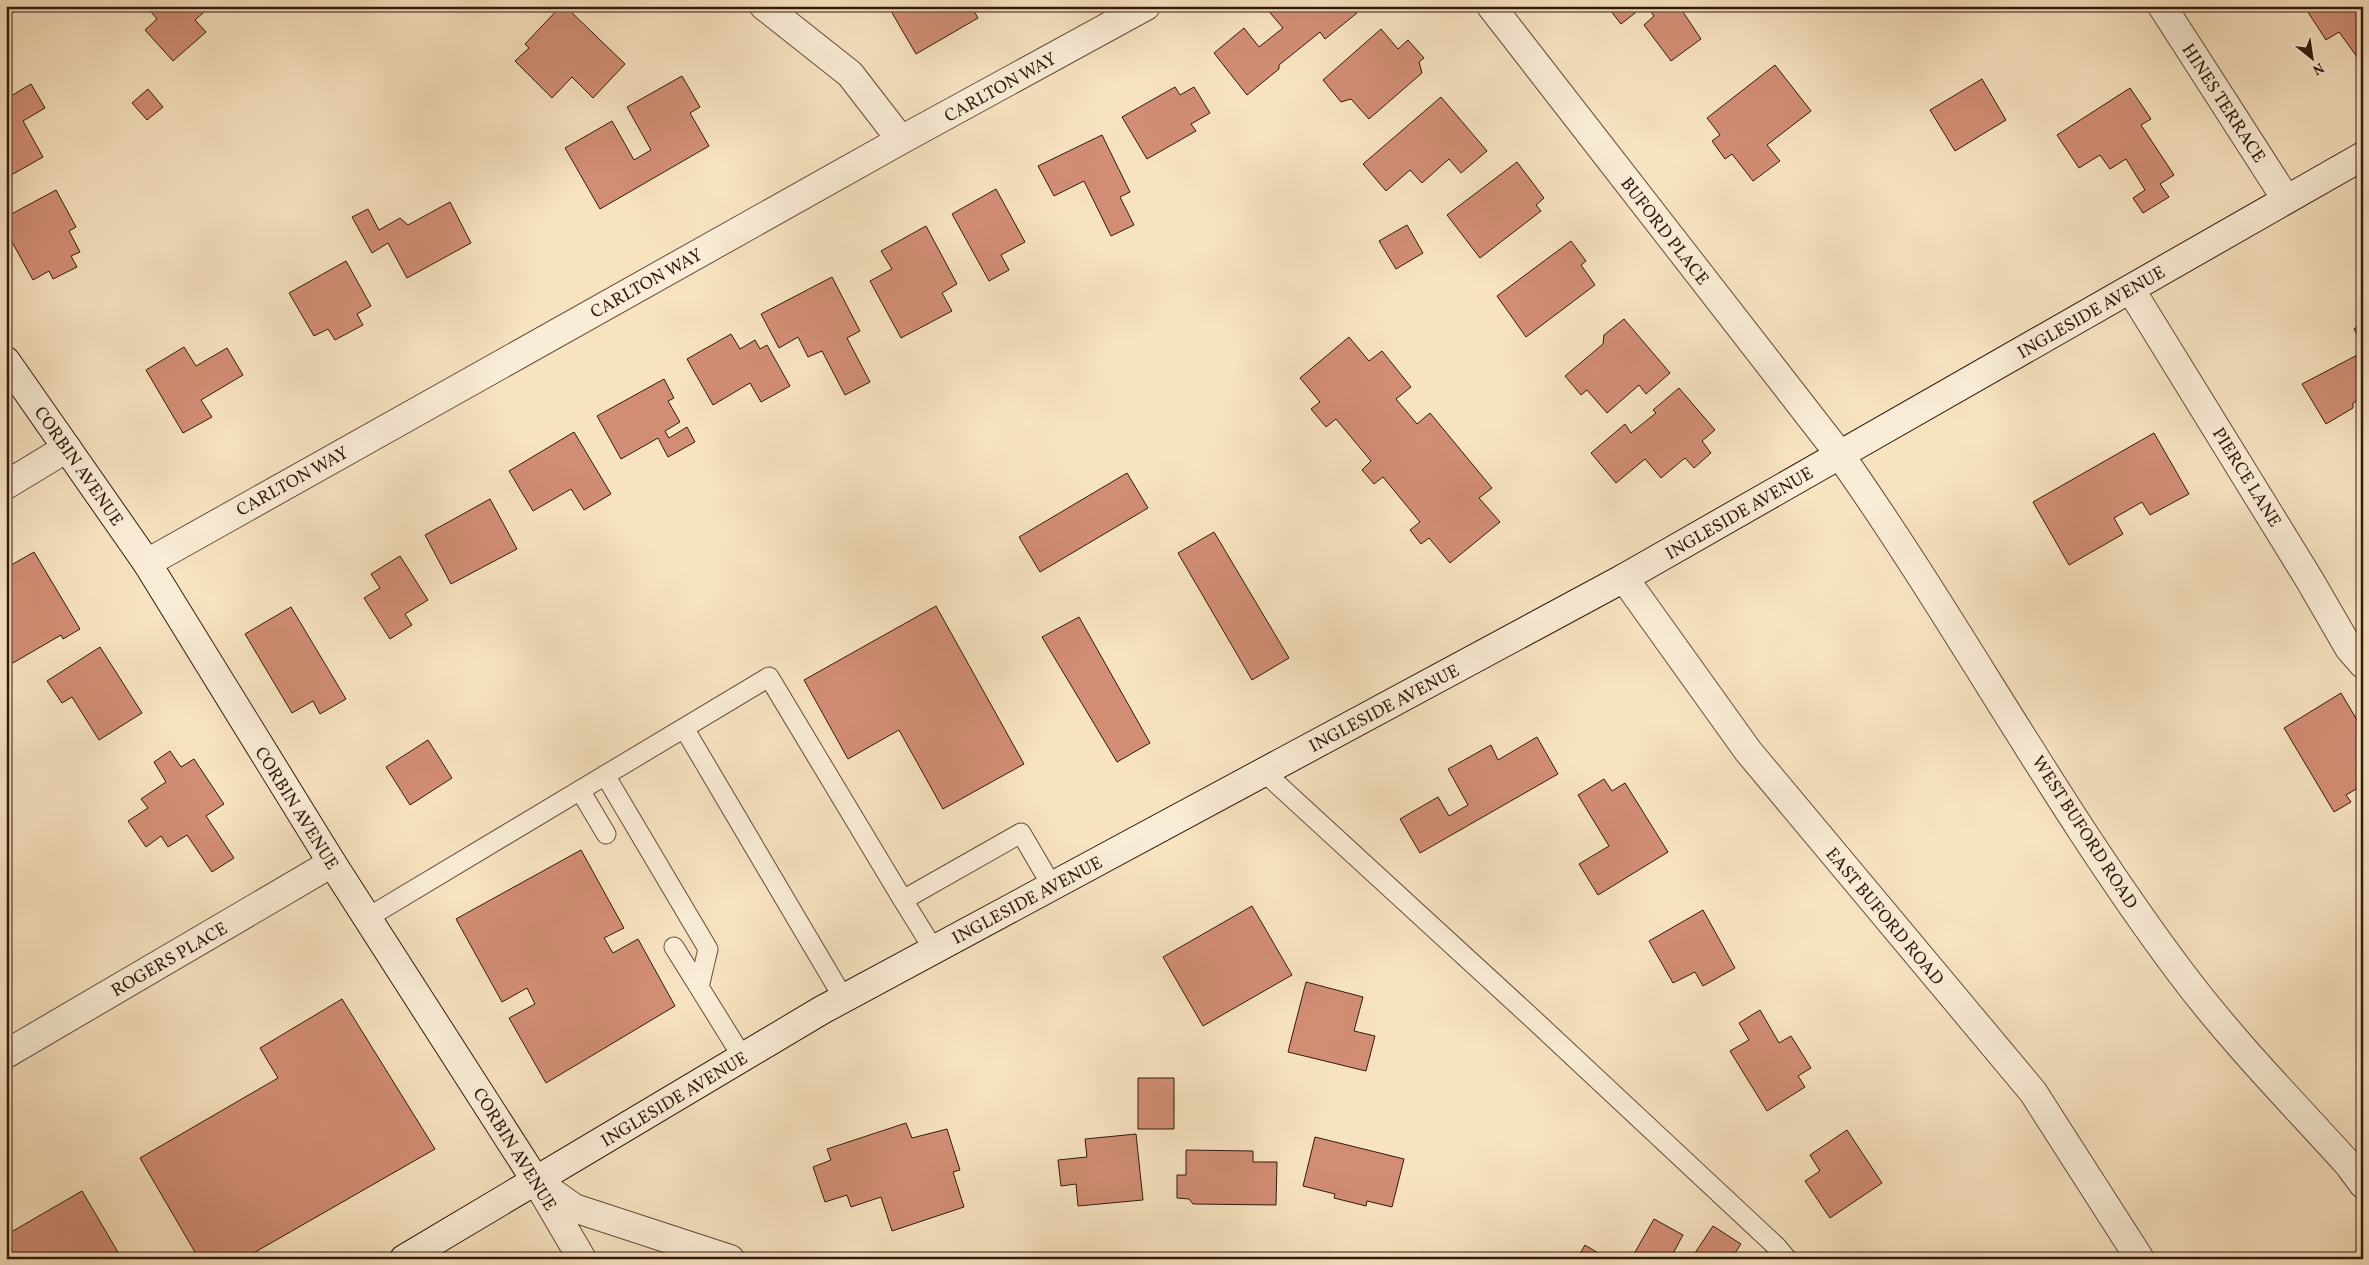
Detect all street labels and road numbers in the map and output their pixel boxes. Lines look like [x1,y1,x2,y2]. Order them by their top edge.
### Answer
street label: HINES TERRACE [2175,39,2271,168]
street label: CARLTON WAY [940,47,1061,129]
street label: BUFORD PLACE [1614,173,1714,291]
street label: CARLTON WAY [586,243,707,325]
street label: INGLESIDE AVENUE [2013,261,2171,366]
street label: CORBIN AVENUE [27,402,129,532]
street label: PIERCE LANE [2205,423,2286,533]
street label: CARLTON WAY [232,441,353,523]
street label: INGLESIDE AVENUE [1661,462,1819,567]
street label: INGLESIDE AVENUE [1305,659,1465,760]
street label: CORBIN AVENUE [248,742,344,875]
street label: WEST BUFORD ROAD [2025,751,2143,914]
street label: EAST BUFORD ROAD [1819,843,1949,991]
street label: INGLESIDE AVENUE [948,851,1108,952]
street label: ROGERS PLACE [107,917,233,1004]
street label: INGLESIDE AVENUE [597,1046,753,1154]
street label: CORBIN AVENUE [466,1083,562,1216]

